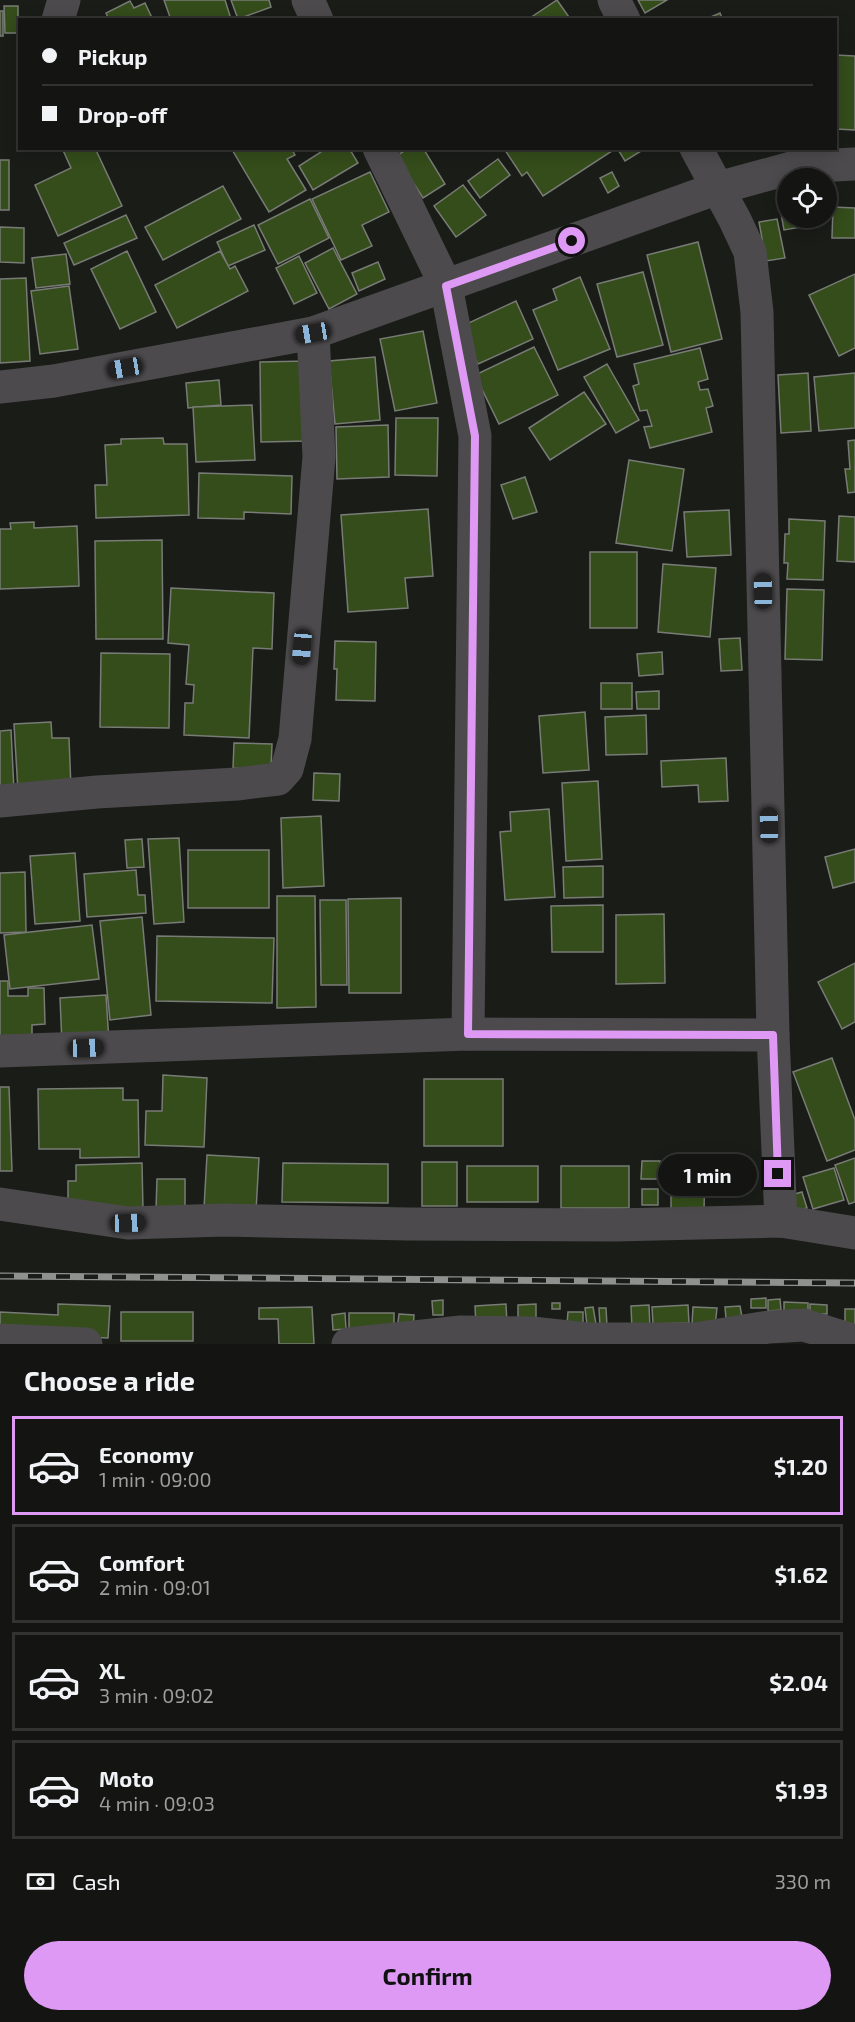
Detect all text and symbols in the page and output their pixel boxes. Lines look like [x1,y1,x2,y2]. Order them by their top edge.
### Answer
text: Pickup [78,43,147,69]
text: Drop-off [78,101,167,127]
map controls [777,168,837,228]
button: locate [777,168,837,228]
route start [558,227,585,254]
car [294,321,332,345]
car [106,356,144,380]
car [754,573,772,609]
car [291,628,313,666]
car [760,807,778,843]
car [68,1038,104,1058]
callout: 1 min [658,1153,757,1195]
route end [764,1160,791,1187]
text: 1 min [683,1163,732,1187]
car [110,1213,146,1233]
text: Choose a ride [24,1364,195,1396]
icon: car [27,1439,81,1493]
text: Economy [99,1441,194,1467]
text: $1.20 [774,1453,828,1479]
text: 1 min · 09:00 [99,1467,212,1491]
icon: car [27,1547,81,1601]
text: Comfort [99,1549,184,1575]
text: $1.62 [775,1561,828,1587]
text: 2 min · 09:01 [99,1575,211,1599]
icon: car [27,1655,81,1709]
text: XL [99,1657,125,1683]
text: $2.04 [769,1669,828,1695]
text: 3 min · 09:02 [99,1683,214,1707]
icon: car [27,1763,81,1817]
text: Moto [99,1765,154,1791]
text: $1.93 [775,1777,828,1803]
text: 4 min · 09:03 [99,1791,215,1815]
icon: cash [24,1865,57,1898]
text: Cash [72,1868,121,1894]
text: 330 m [775,1869,831,1893]
button: Confirm [24,1941,831,2010]

